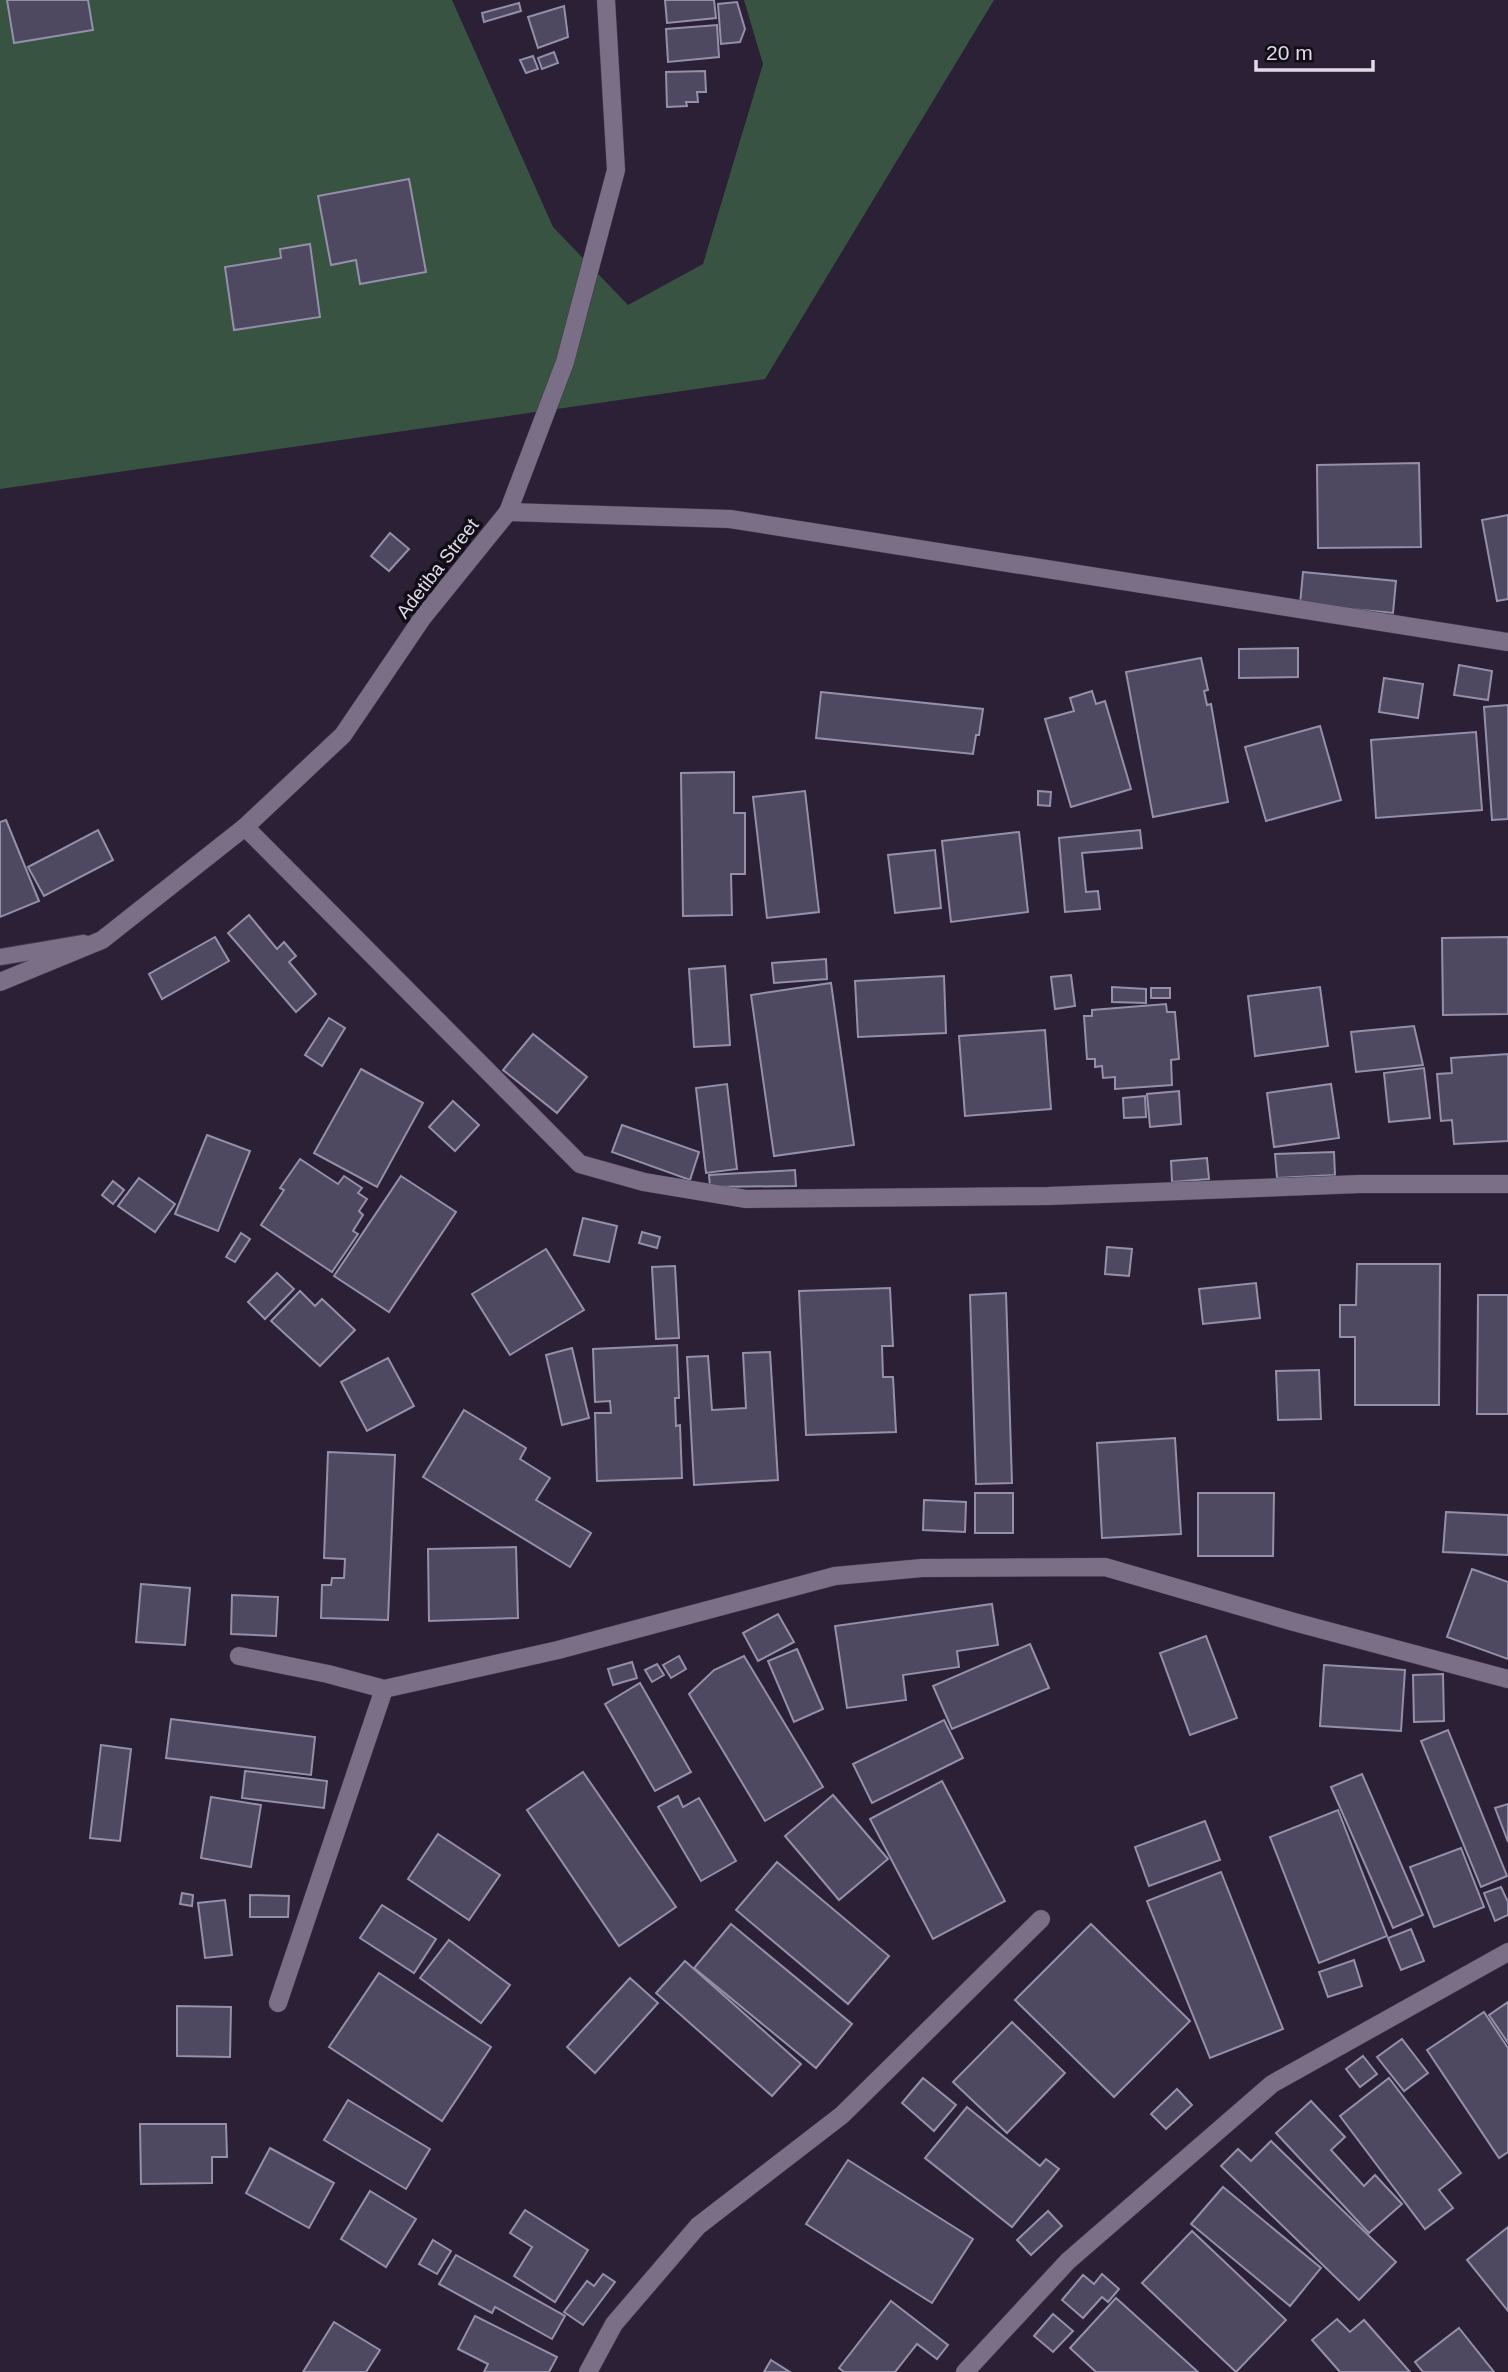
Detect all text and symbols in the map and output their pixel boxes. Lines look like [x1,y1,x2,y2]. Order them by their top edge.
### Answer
scale bar [1256,28,1373,72]
text: 20 m [1266,41,1313,64]
street label: Adetiba Street [392,514,483,622]

